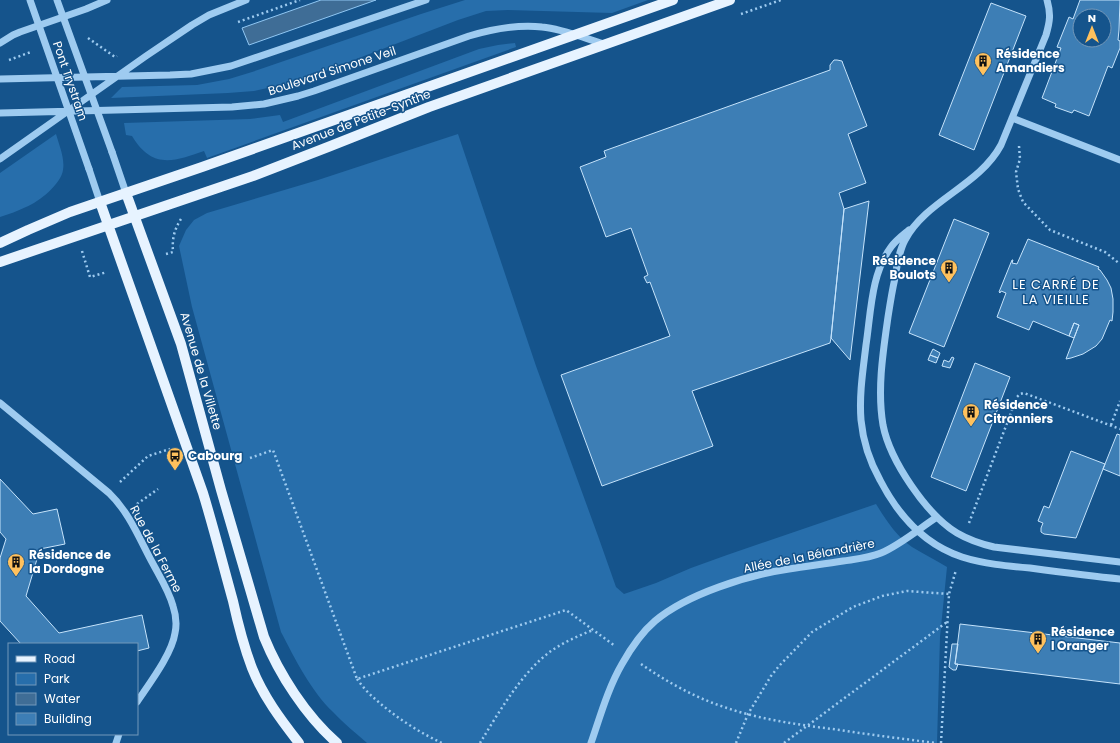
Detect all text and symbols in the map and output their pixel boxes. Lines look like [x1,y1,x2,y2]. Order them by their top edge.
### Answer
north arrow [1072,8,1112,48]
text: N [1088,10,1096,26]
street label: Pont Trystram [49,39,92,123]
street label: Boulevard Simone Veil [266,42,398,99]
place label: Résidence Amandiers [996,45,1065,76]
building icon: Résidence Amandiers [973,51,993,76]
street label: Avenue de Petite-Synthe [289,85,433,154]
place label: Résidence Boulots [872,252,937,283]
building icon: Résidence Boulots [939,258,959,283]
district label: LE CARRÉ DE LA VIEILLE [1012,275,1100,309]
street label: Avenue de la Villette [177,310,226,432]
place label: Résidence Citronniers [984,396,1054,427]
building icon: Résidence Citronniers [961,402,981,427]
bus stop icon: Cabourg [165,446,185,471]
place label: Cabourg [188,447,242,464]
street label: Rue de la Ferme [126,502,187,595]
street label: Allée de la Bélandrière [742,534,876,577]
place label: Résidence de la Dordogne [29,546,111,577]
building icon: Résidence de la Dordogne [6,552,26,577]
place label: Résidence l Oranger [1051,623,1115,654]
building icon: Résidence l Oranger [1028,629,1048,654]
legend [8,643,138,735]
text: Road [44,650,75,667]
text: Park [44,670,71,687]
text: Water [44,690,81,707]
text: Building [44,710,92,727]

